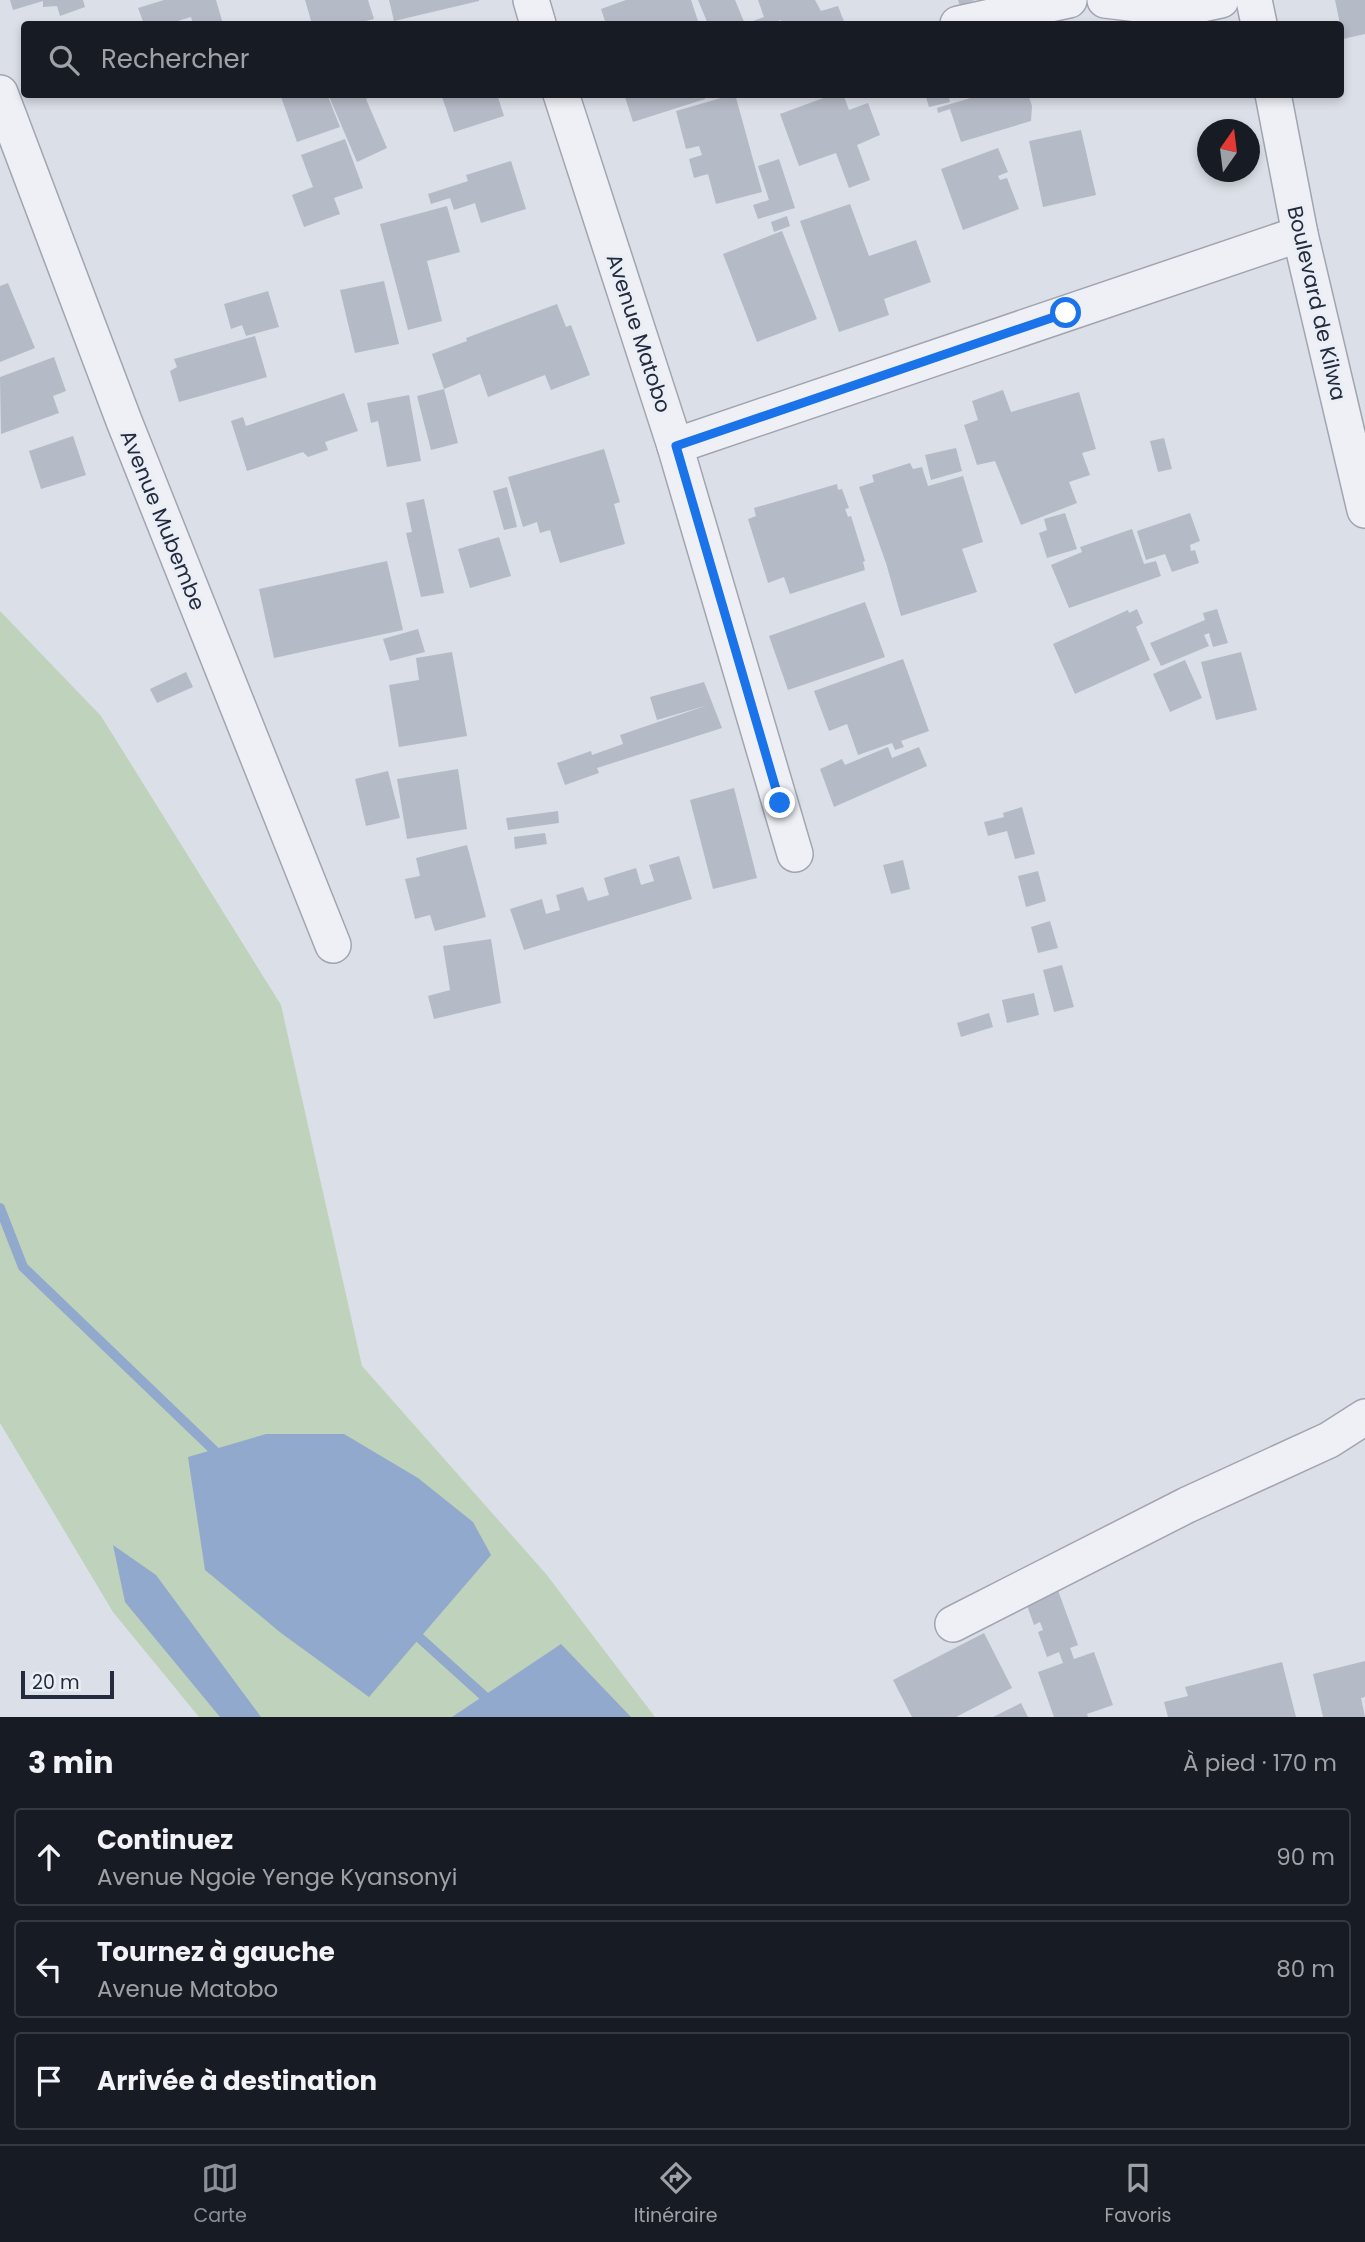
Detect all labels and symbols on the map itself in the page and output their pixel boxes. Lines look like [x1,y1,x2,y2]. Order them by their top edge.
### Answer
north arrow [1197,119,1260,182]
street label: Boulevard de Kilwa [1281,203,1353,403]
street label: Avenue Matobo [600,250,678,416]
route start [1050,297,1081,328]
street label: Avenue Mubembe [114,426,212,614]
route end [764,787,795,818]
scale bar [21,1668,114,1700]

